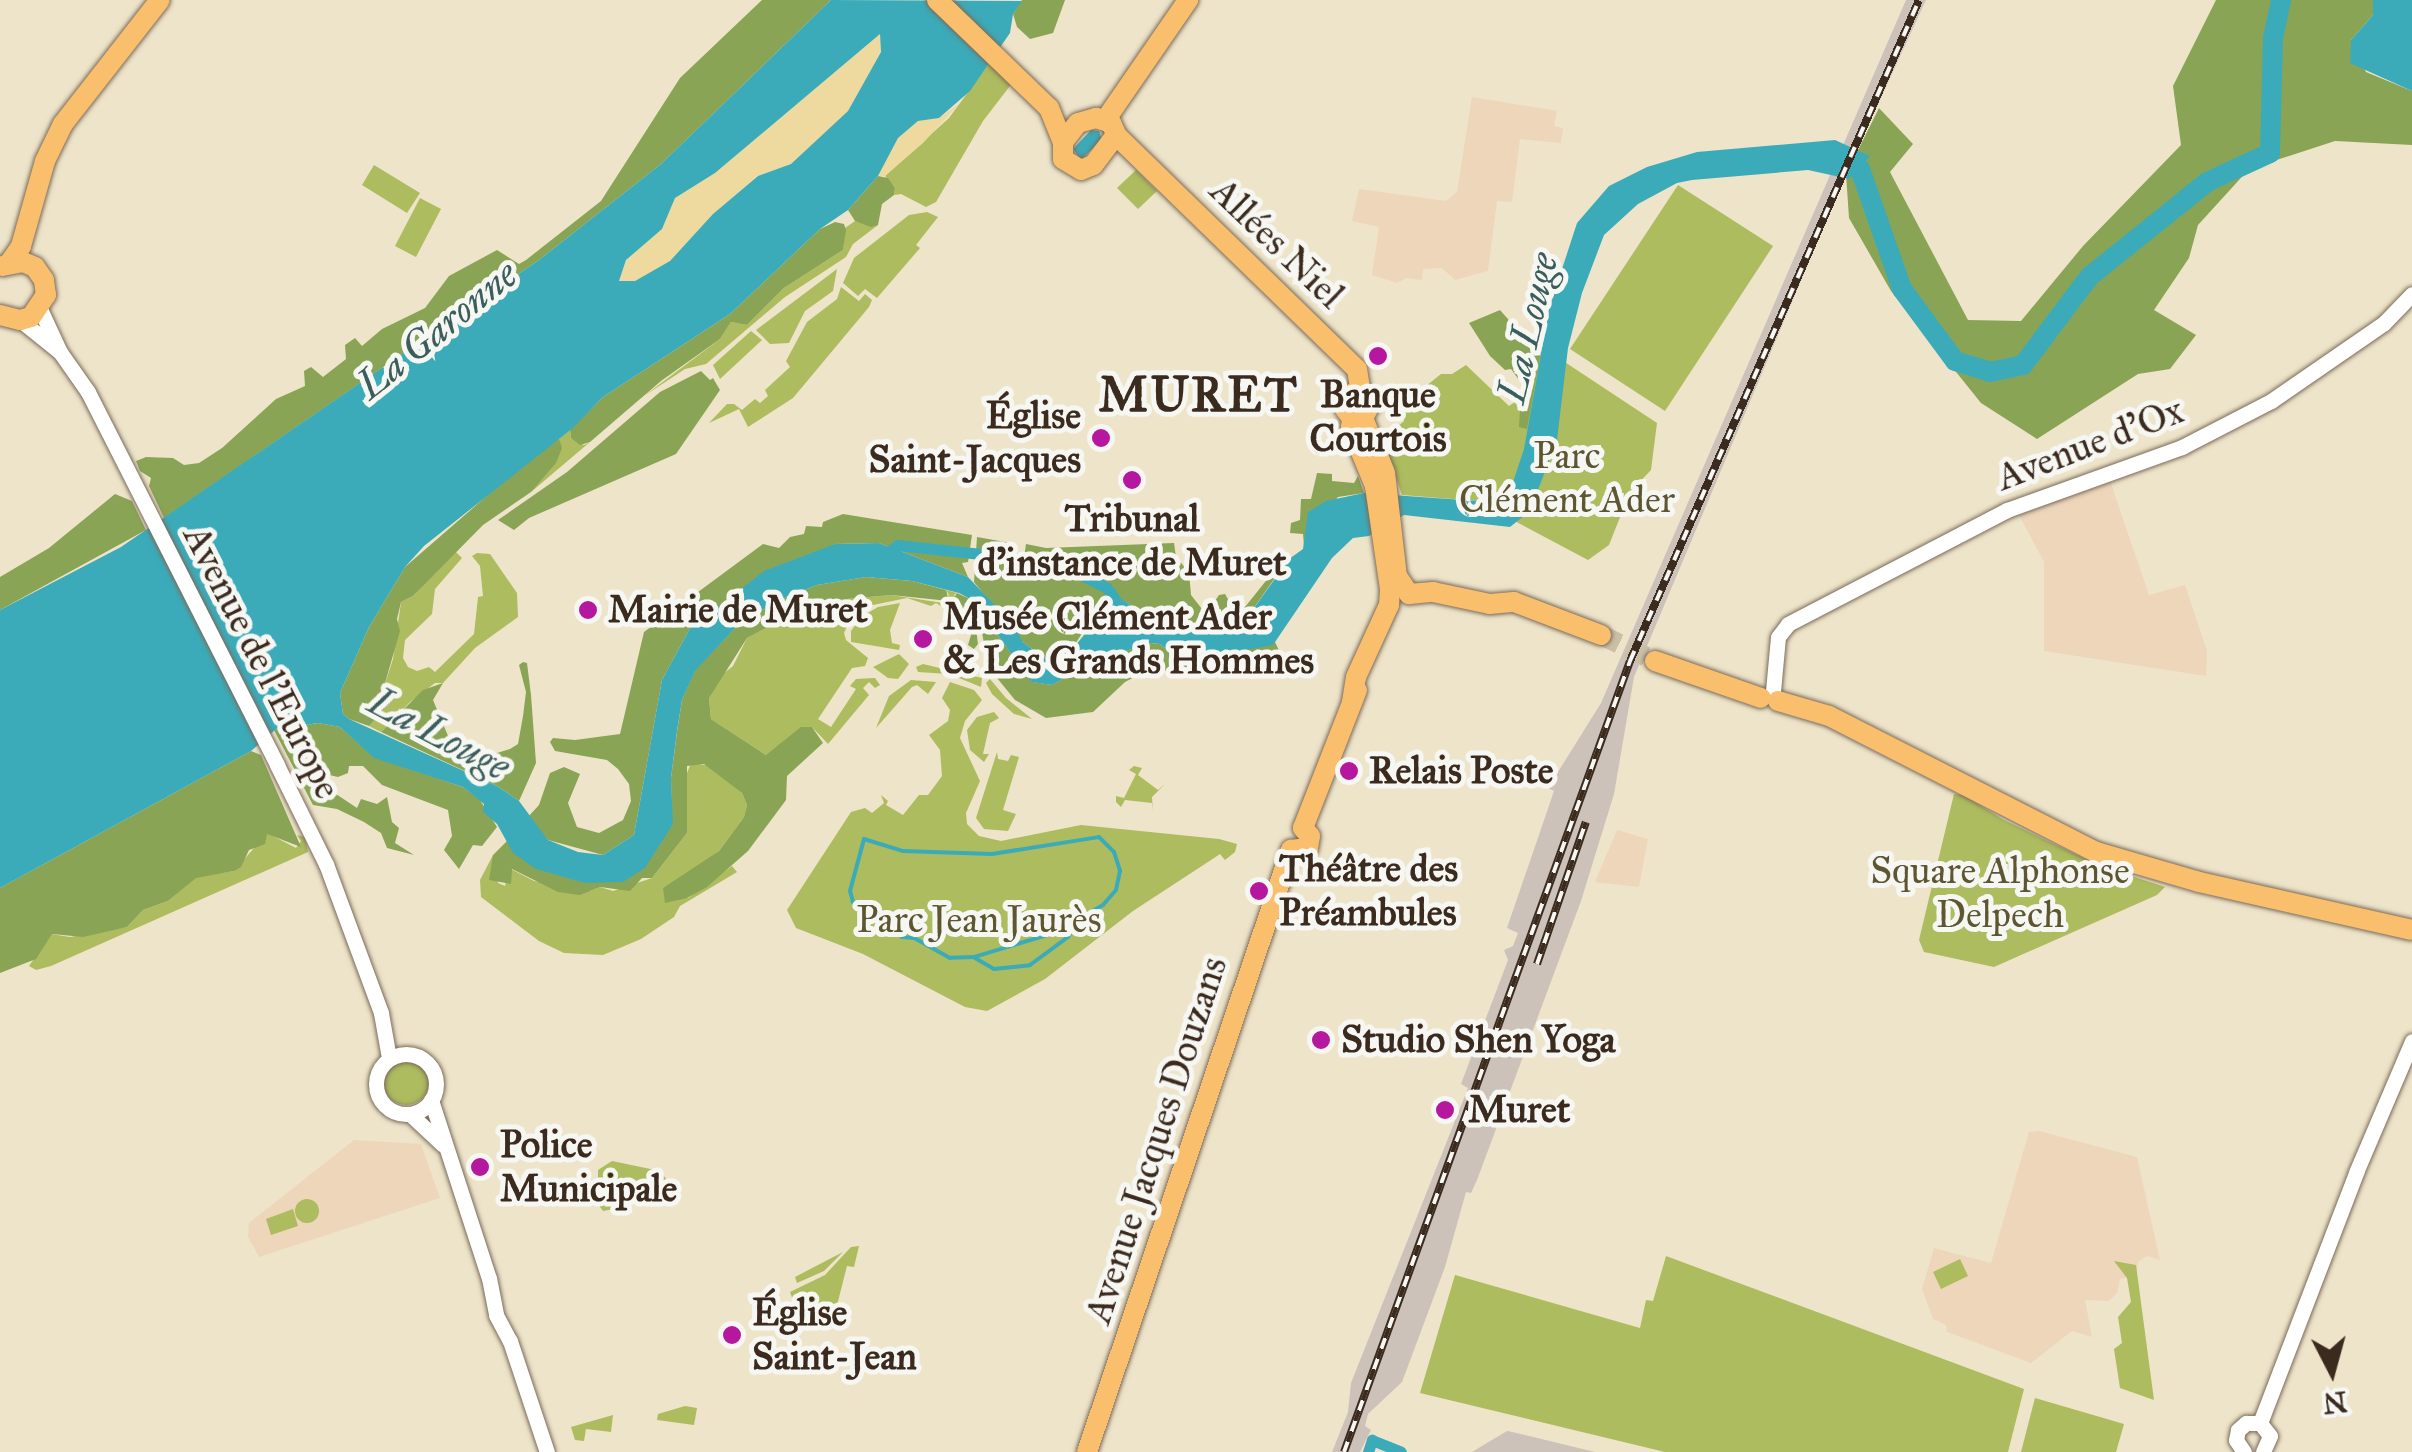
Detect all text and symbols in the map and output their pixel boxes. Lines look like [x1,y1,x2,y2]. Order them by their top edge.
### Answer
street label: Allées Niel [1201,168,1353,318]
water label: La Louge [1487,248,1569,408]
water label: La Garonne [347,251,527,409]
marker: Banque Courtois [1367,345,1389,367]
district label: MURET [1099,366,1299,424]
place label: Banque Courtois [1309,372,1447,462]
street label: Avenue d'Ox [1990,387,2190,501]
place label: Église Saint-Jacques [869,393,1081,482]
marker: Église Saint-Jacques [1090,427,1112,449]
park label: Parc Clément Ader [1459,433,1675,522]
marker: Tribunal d'instance de Muret [1121,469,1143,491]
place label: Tribunal d'instance de Muret [978,496,1286,586]
street label: Avenue de l'Europe [173,518,351,806]
place label: Mairie de Muret [608,587,868,633]
place label: Musée Clément Ader & Les Grands Hommes [943,594,1314,684]
marker: Mairie de Muret [577,599,599,621]
marker: Musée Clément Ader & Les Grands Hommes [912,628,934,650]
water label: La Louge [361,677,517,791]
place label: Relais Poste [1369,748,1554,794]
marker: Relais Poste [1338,760,1360,782]
place label: Théâtre des Préambules [1279,846,1458,936]
park label: Square Alphonse Delpech [1870,848,2130,938]
marker: Théâtre des Préambules [1248,880,1270,902]
park label: Parc Jean Jaurès [856,897,1102,943]
street label: Avenue Jacques Douzans [1075,951,1237,1329]
place label: Studio Shen Yoga [1341,1017,1616,1063]
marker: Studio Shen Yoga [1310,1029,1332,1051]
place label: Muret [1468,1087,1570,1133]
marker: Muret [1432,1097,1458,1123]
place label: Police Municipale [500,1122,677,1212]
marker: Police Municipale [469,1156,491,1178]
place label: Église Saint-Jean [752,1290,917,1380]
north arrow [2282,1322,2382,1422]
marker: Église Saint-Jean [721,1324,743,1346]
text: N [2322,1384,2349,1421]

